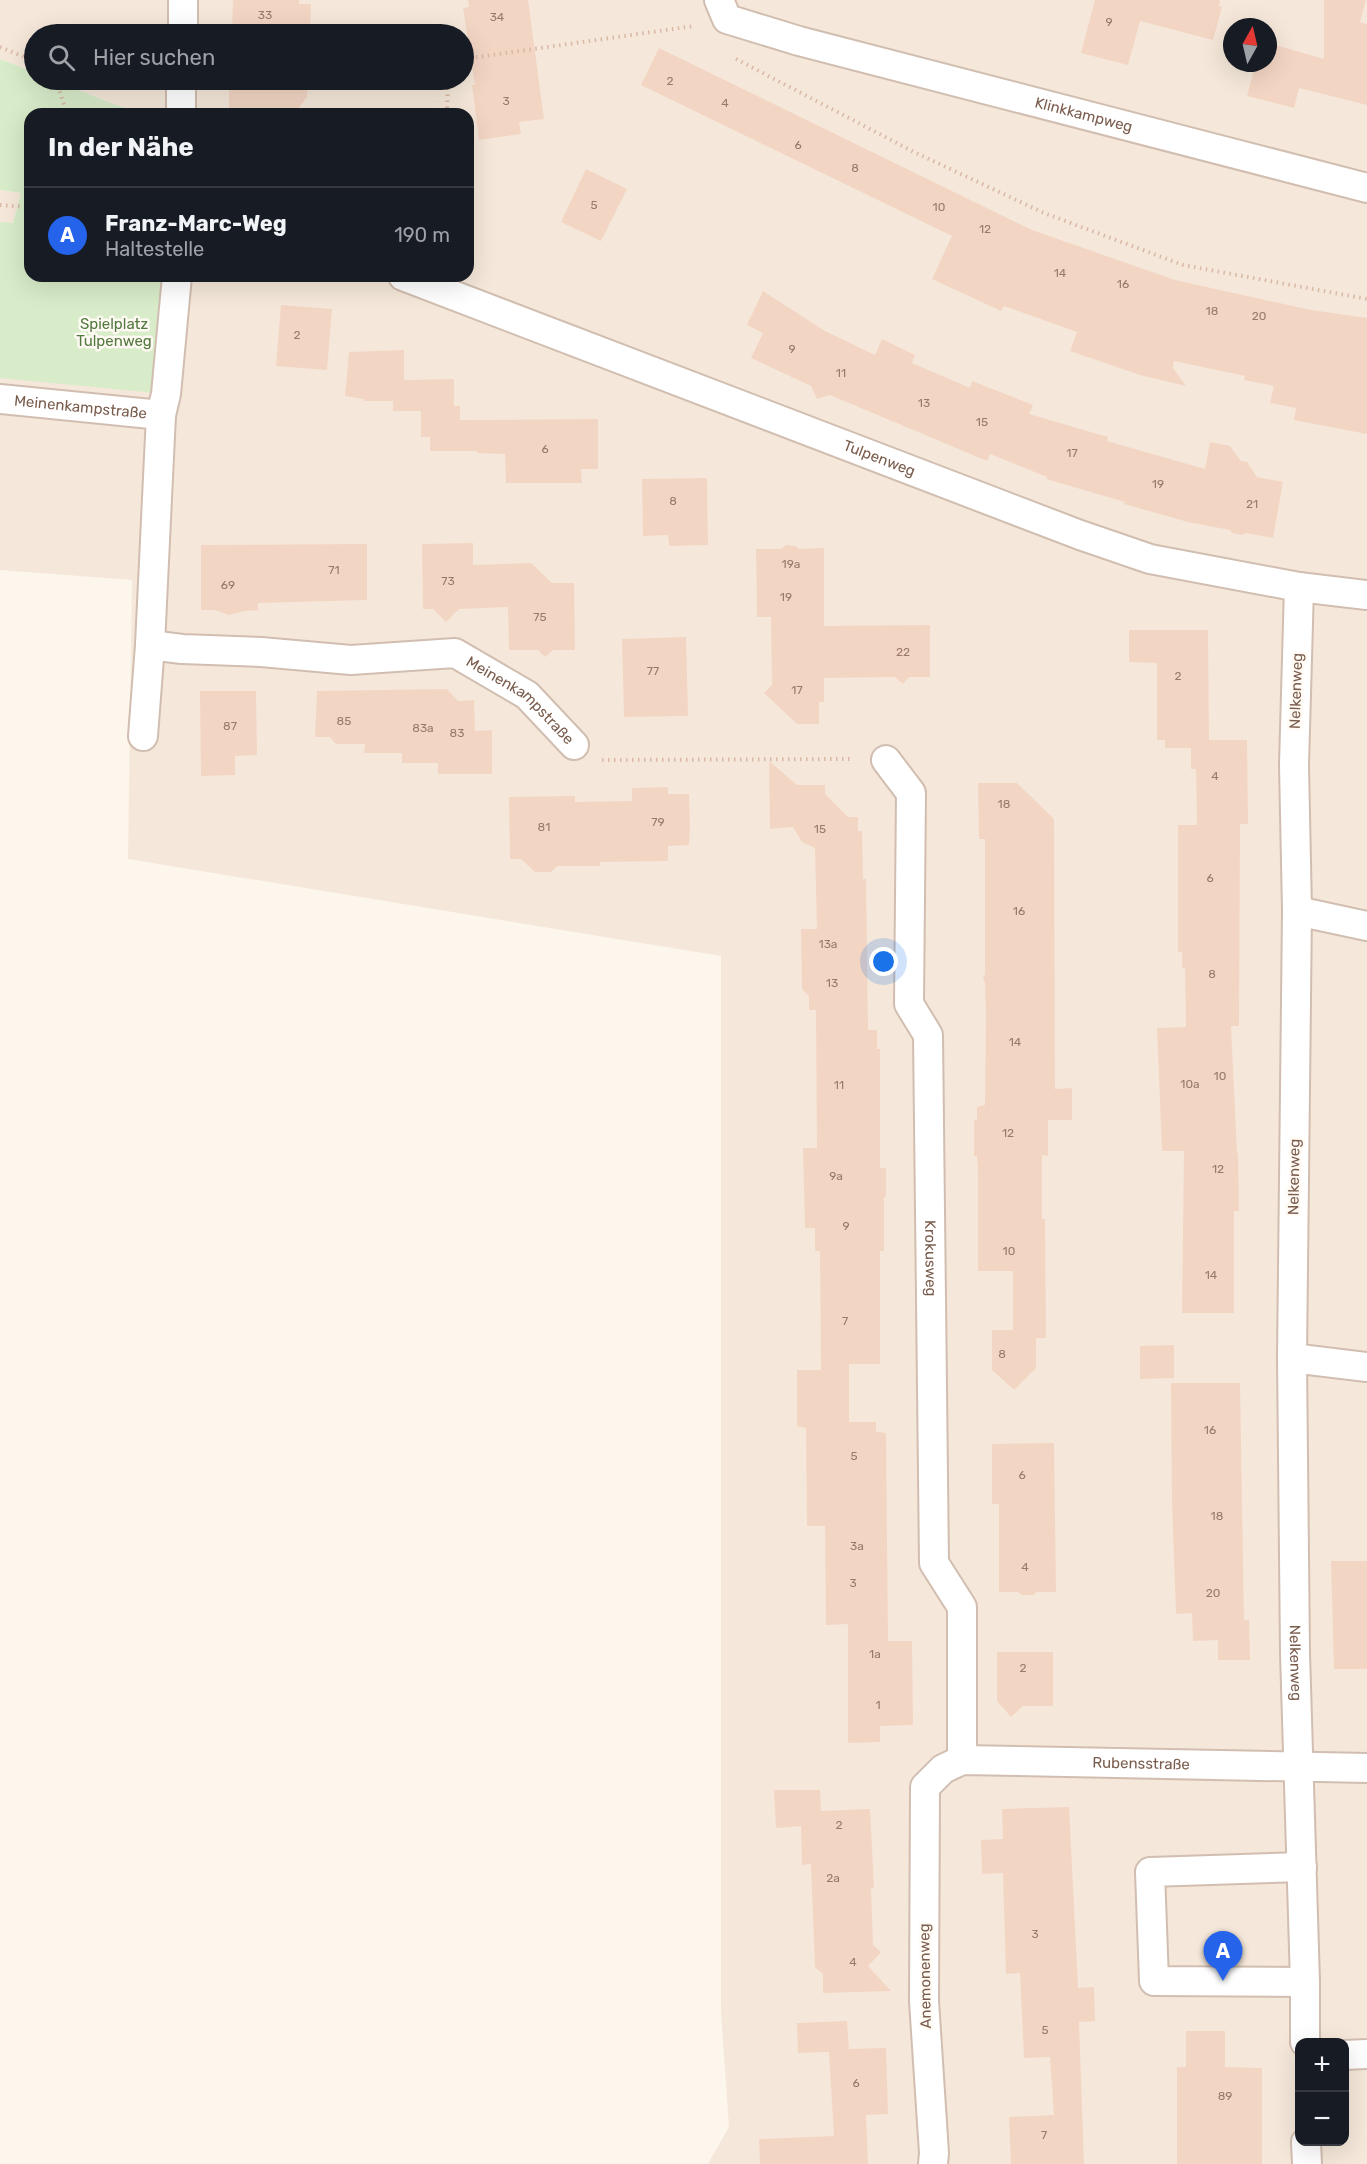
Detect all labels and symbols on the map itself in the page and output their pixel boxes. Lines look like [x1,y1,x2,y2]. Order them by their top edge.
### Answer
house number: 33 [258,8,272,22]
house number: 34 [490,10,505,24]
house number: 9 [1105,15,1113,29]
north arrow [1223,18,1277,72]
house number: 2 [666,74,674,88]
street label: Klinkkampweg [1033,93,1135,136]
house number: 3 [502,94,510,108]
house number: 4 [721,96,729,110]
house number: 6 [794,138,802,152]
house number: 8 [851,161,859,175]
house number: 5 [590,198,598,212]
house number: 10 [933,200,945,214]
house number: 12 [979,222,991,236]
house number: 14 [1054,266,1067,280]
house number: 16 [1117,277,1129,291]
house number: 18 [1206,304,1218,318]
house number: 20 [1252,309,1266,323]
park label: Spielplatz Tulpenweg [76,315,152,350]
house number: 2 [293,328,301,342]
house number: 9 [788,342,796,356]
house number: 11 [836,366,846,380]
street label: Meinenkampstraße [13,391,148,423]
house number: 13 [918,396,930,410]
house number: 15 [976,415,988,429]
street label: Tulpenweg [841,436,918,480]
house number: 6 [541,442,549,456]
house number: 17 [1066,446,1078,460]
house number: 19 [1152,477,1164,491]
house number: 8 [669,494,677,508]
house number: 21 [1246,497,1258,511]
house number: 19a [782,557,800,571]
house number: 71 [328,563,340,577]
house number: 73 [441,574,455,588]
house number: 69 [221,578,235,592]
house number: 19 [780,590,792,604]
house number: 75 [533,610,547,624]
house number: 22 [896,645,910,659]
street label: Meinenkampstraße [463,652,578,748]
street label: Nelkenweg [1286,652,1306,730]
house number: 77 [647,664,659,678]
house number: 2 [1174,669,1182,683]
house number: 17 [791,683,803,697]
house number: 85 [337,714,351,728]
house number: 87 [223,719,237,733]
house number: 83a [412,721,434,735]
house number: 83 [450,726,464,740]
house number: 4 [1211,769,1219,783]
house number: 18 [998,797,1010,811]
house number: 79 [651,815,665,829]
house number: 81 [538,820,550,834]
house number: 15 [814,822,826,836]
house number: 6 [1206,871,1214,885]
house number: 16 [1013,904,1025,918]
house number: 13a [819,937,837,951]
your location [869,947,898,976]
house number: 8 [1208,967,1216,981]
house number: 13 [826,976,838,990]
house number: 14 [1009,1035,1022,1049]
house number: 10 [1214,1069,1226,1083]
house number: 10a [1180,1077,1200,1091]
house number: 11 [834,1078,844,1092]
house number: 12 [1002,1126,1014,1140]
street label: Nelkenweg [1284,1139,1304,1215]
house number: 12 [1212,1162,1224,1176]
house number: 9a [829,1169,843,1183]
house number: 9 [842,1219,850,1233]
street label: Krokusweg [921,1220,940,1297]
house number: 10 [1003,1244,1015,1258]
house number: 14 [1205,1268,1218,1282]
house number: 7 [842,1314,848,1328]
house number: 8 [998,1347,1006,1361]
house number: 16 [1204,1423,1216,1437]
house number: 5 [850,1449,858,1463]
house number: 6 [1018,1468,1026,1482]
house number: 18 [1211,1509,1223,1523]
house number: 3a [850,1539,864,1553]
house number: 4 [1021,1560,1029,1574]
house number: 3 [849,1576,857,1590]
house number: 20 [1206,1586,1220,1600]
street label: Nelkenweg [1286,1625,1305,1701]
house number: 1a [869,1647,881,1661]
house number: 2 [1019,1661,1027,1675]
house number: 1 [875,1698,881,1712]
street label: Rubensstraße [1092,1754,1190,1773]
house number: 2 [835,1818,843,1832]
house number: 2a [826,1871,840,1885]
street label: Anemonenweg [915,1923,935,2029]
house number: 3 [1031,1927,1039,1941]
pin: A [1204,1932,1242,1981]
house number: 4 [849,1955,857,1969]
house number: 5 [1041,2023,1049,2037]
house number: 6 [852,2076,860,2090]
house number: 89 [1218,2089,1232,2103]
house number: 7 [1041,2128,1047,2142]

